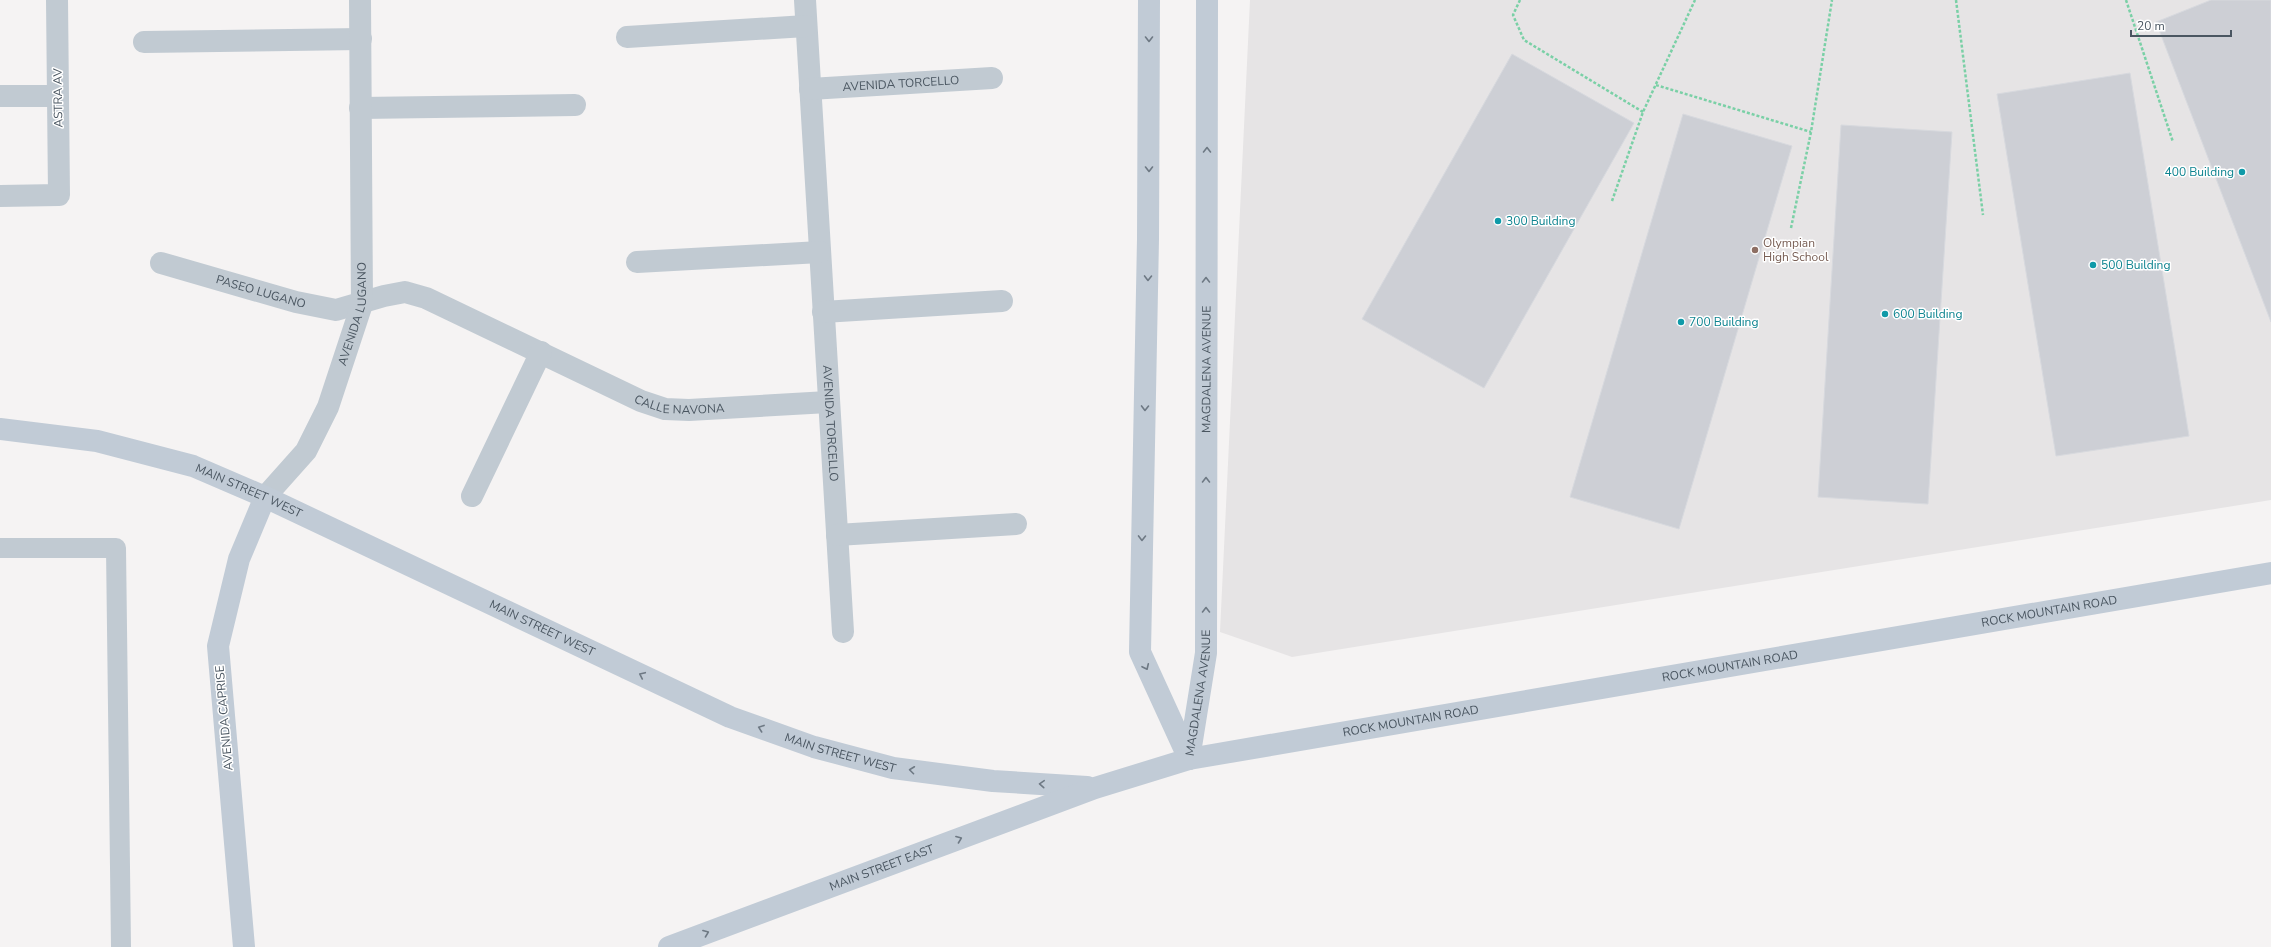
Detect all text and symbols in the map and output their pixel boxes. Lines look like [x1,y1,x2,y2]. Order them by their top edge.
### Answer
scale bar [2131,12,2231,38]
text: 20 m [2137,18,2165,34]
one-way arrow [1145,36,1153,42]
street label: ASTRA AV [49,68,67,128]
street label: AVENIDA TORCELLO [842,72,960,95]
one-way arrow [1203,147,1211,153]
place label: 400 Building [2165,164,2234,180]
one-way arrow [1145,166,1153,172]
marker: 400 Building [2237,167,2247,177]
place label: 300 Building [1506,213,1575,229]
marker: 300 Building [1493,216,1503,226]
place label: Olympian High School [1763,235,1829,265]
marker: Olympian High School [1750,245,1760,255]
place label: 500 Building [2101,257,2170,273]
marker: 500 Building [2088,260,2098,270]
street label: AVENIDA LUGANO [334,262,370,368]
street label: PASEO LUGANO [214,271,307,312]
one-way arrow [1143,275,1152,281]
one-way arrow [1202,277,1210,283]
street label: MAGDALENA AVENUE [1198,306,1215,433]
place label: 600 Building [1893,306,1962,322]
marker: 600 Building [1880,309,1890,319]
place label: 700 Building [1689,314,1758,330]
marker: 700 Building [1676,317,1686,327]
street label: AVENIDA TORCELLO [819,364,842,482]
street label: CALLE NAVONA [631,391,725,418]
one-way arrow [1141,405,1149,411]
street label: MAIN STREET WEST [193,460,306,522]
one-way arrow [1202,477,1210,483]
one-way arrow [1138,535,1146,541]
street label: ROCK MOUNTAIN ROAD [1980,592,2119,631]
street label: MAIN STREET WEST [487,596,598,660]
one-way arrow [1202,607,1210,613]
street label: MAGDALENA AVENUE [1182,630,1214,757]
street label: ROCK MOUNTAIN ROAD [1661,646,1799,686]
one-way arrow [1142,663,1150,670]
street label: AVENIDA CAPRISE [211,665,237,771]
one-way arrow [639,672,646,680]
street label: ROCK MOUNTAIN ROAD [1341,701,1480,740]
one-way arrow [757,725,764,733]
street label: MAIN STREET WEST [783,729,899,777]
one-way arrow [909,766,915,775]
one-way arrow [1039,780,1045,789]
one-way arrow [955,835,962,843]
street label: MAIN STREET EAST [827,841,937,894]
one-way arrow [702,930,709,938]

